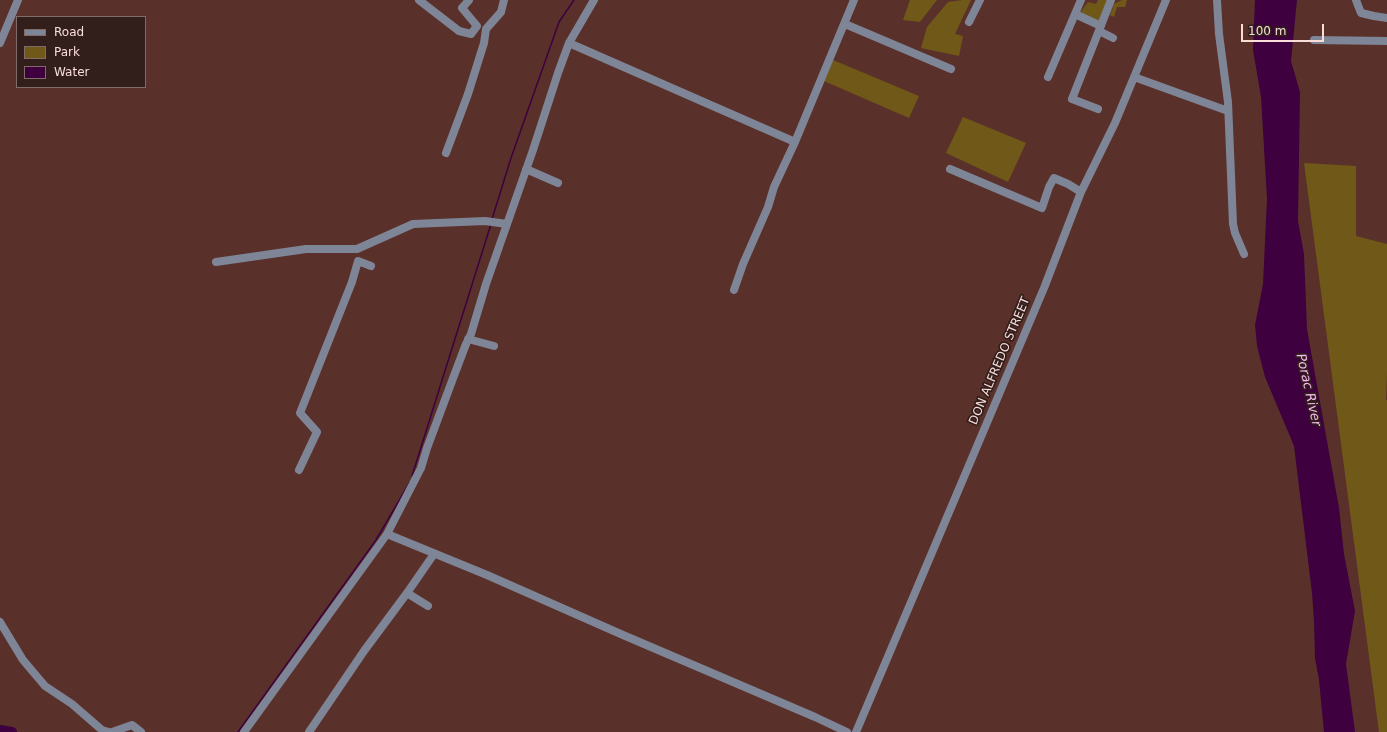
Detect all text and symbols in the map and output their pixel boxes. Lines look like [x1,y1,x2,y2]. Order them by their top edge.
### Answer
legend [16,16,146,88]
scale bar [1243,16,1326,42]
text: 100 m [1248,24,1286,38]
text: Road [54,25,84,39]
text: Park [54,45,80,59]
text: Water [54,65,89,79]
street label: DON ALFREDO STREET [967,295,1033,427]
water label: Porac River [1292,352,1324,428]

